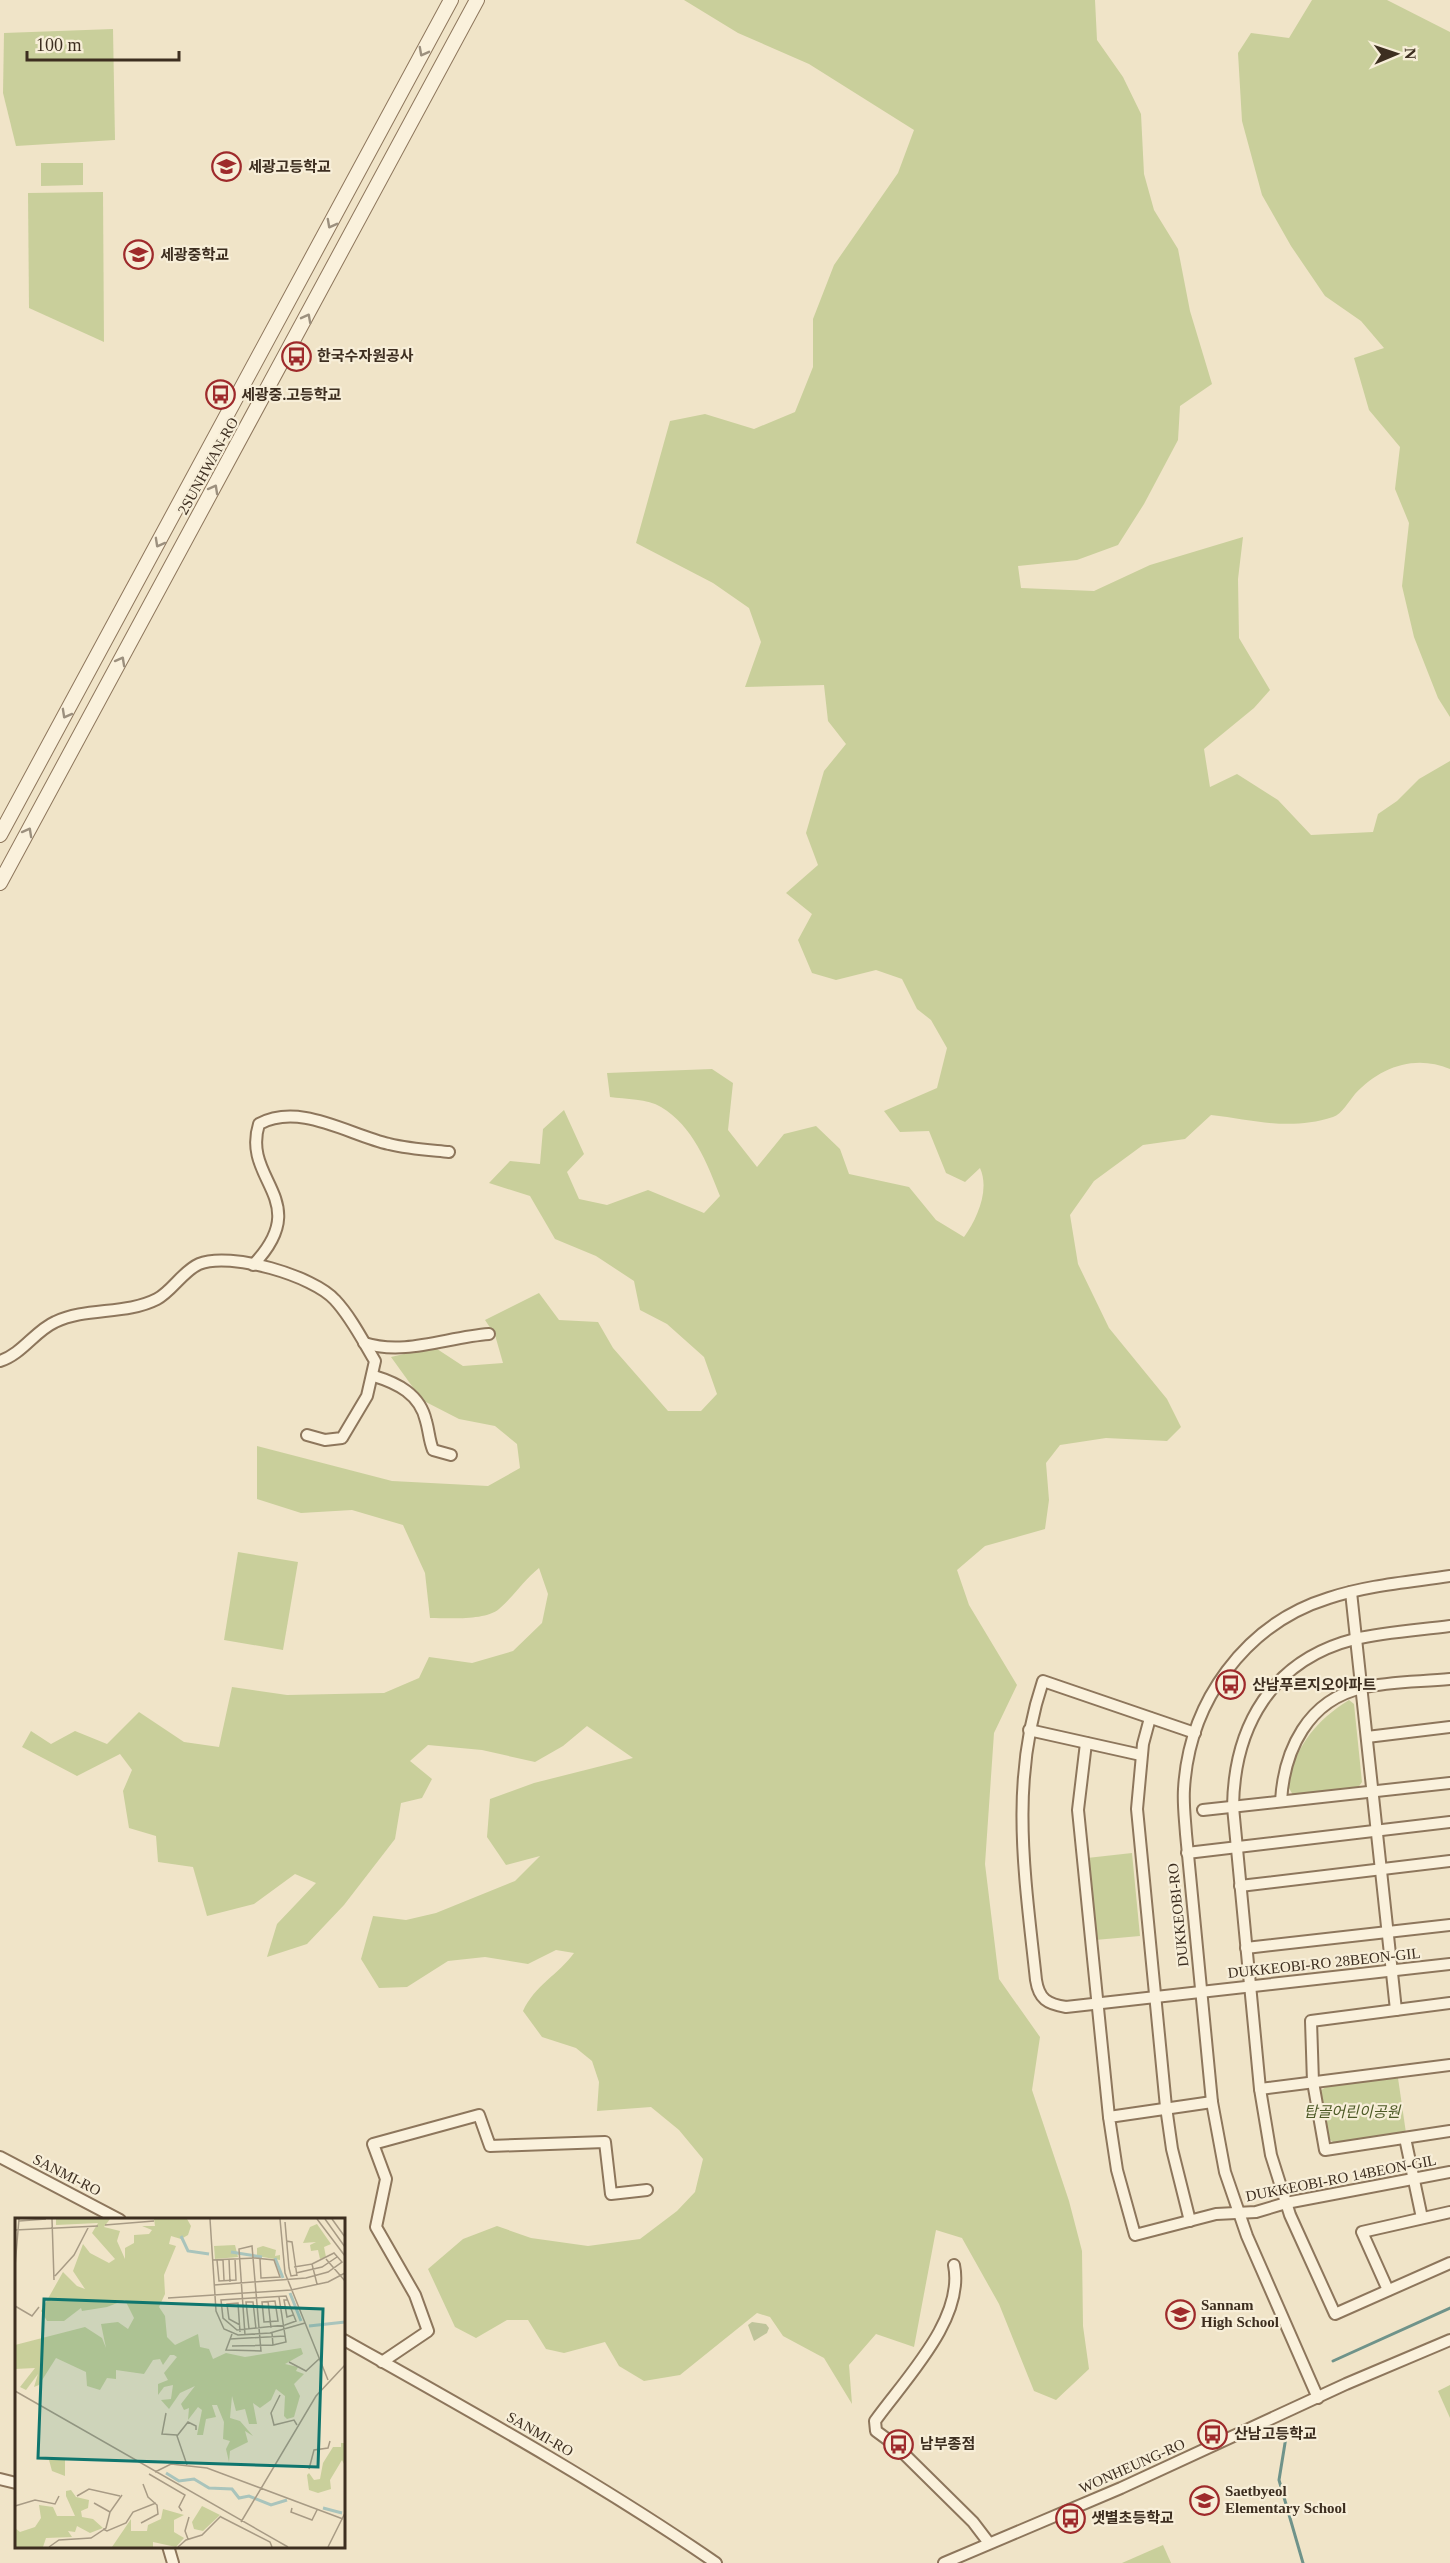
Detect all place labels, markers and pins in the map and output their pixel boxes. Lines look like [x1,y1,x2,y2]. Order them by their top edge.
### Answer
school or university icon: 세광고등학교 [211,151,243,183]
place label: 세광고등학교 [248,158,331,175]
school or university icon: 세광중학교 [123,239,155,271]
place label: 세광중학교 [160,246,229,263]
bus stop icon: 한국수자원공사 [280,340,312,372]
place label: 한국수자원공사 [317,348,414,364]
bus stop icon: 세광중.고등학교 [204,379,236,411]
place label: 세광중.고등학교 [241,386,342,403]
bus stop icon: 산남푸르지오아파트 [1215,1669,1247,1701]
place label: 산남푸르지오아파트 [1252,1677,1376,1693]
place label: Sannam High School [1201,2297,1279,2330]
school or university icon: Sannam High School [1164,2298,1196,2330]
bus stop icon: 산남고등학교 [1197,2418,1229,2450]
place label: 산남고등학교 [1234,2425,1317,2442]
bus stop icon: 남부종점 [883,2428,915,2460]
place label: 남부종점 [920,2436,975,2452]
place label: Saetbyeol Elementary School [1225,2483,1346,2516]
school or university icon: Saetbyeol Elementary School [1188,2484,1220,2516]
bus stop icon: 샛별초등학교 [1054,2502,1086,2534]
place label: 샛별초등학교 [1091,2509,1174,2526]

